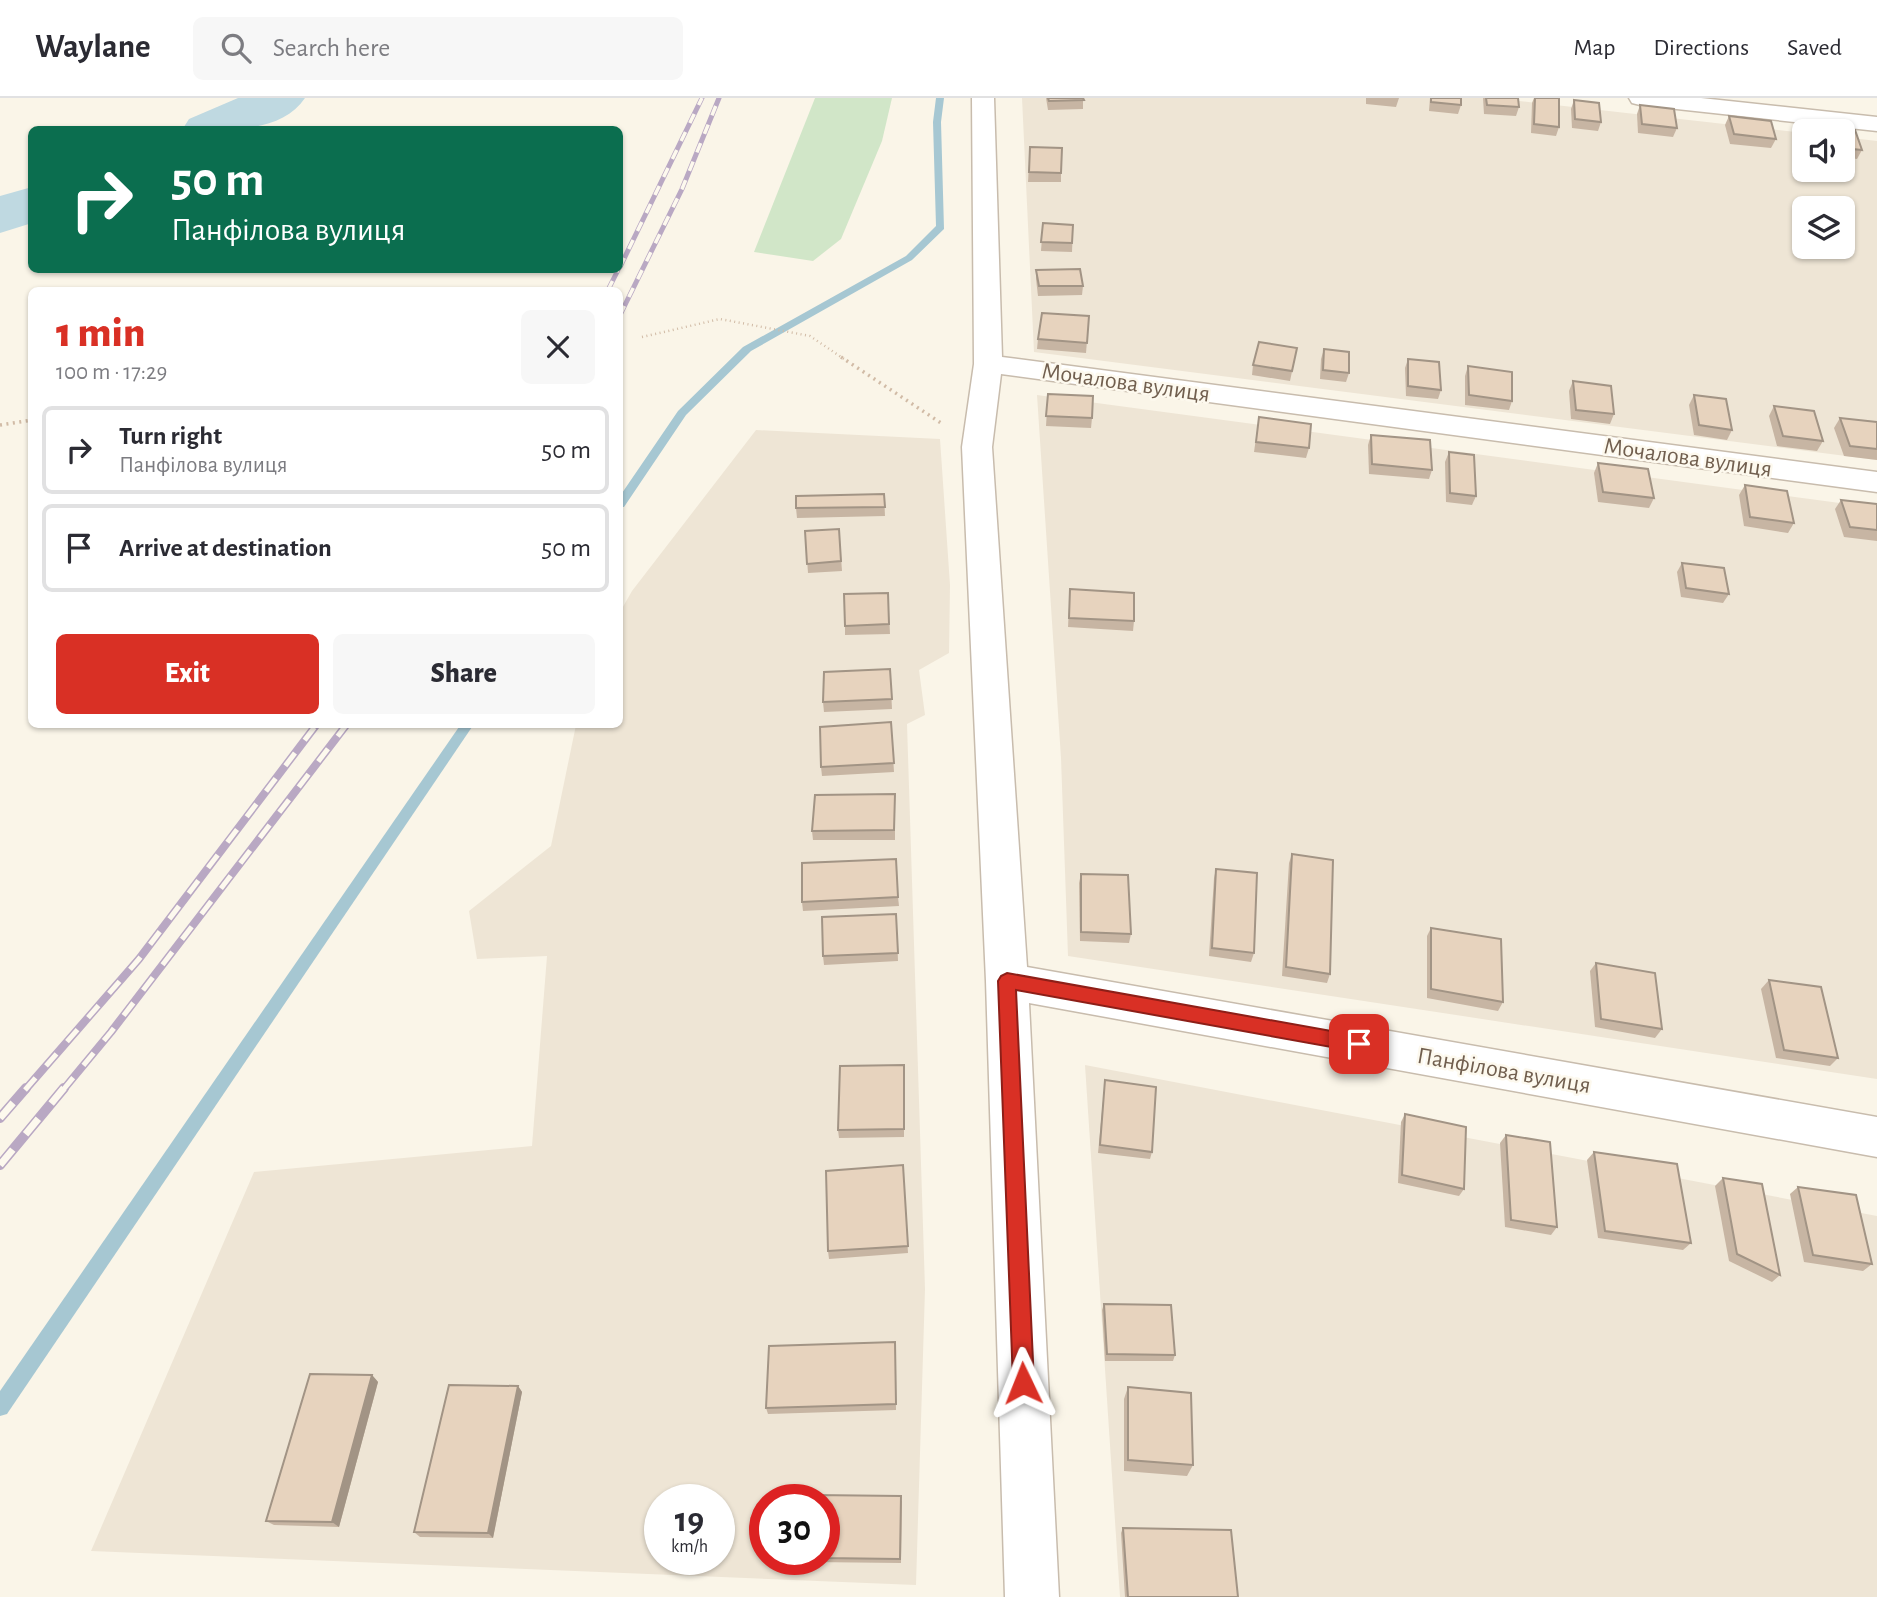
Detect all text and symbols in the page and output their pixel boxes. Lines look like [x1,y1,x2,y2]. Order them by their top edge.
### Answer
search box [193,17,683,80]
icon: search [217,29,255,67]
text: Waylane [35,31,151,64]
text: Search here [273,35,390,61]
text: Map [1573,36,1615,60]
text: Directions [1653,36,1749,60]
text: Saved [1787,36,1842,60]
map controls [1792,119,1855,259]
button: sound [1792,119,1855,182]
icon: right [56,154,147,245]
text: 50 m [171,156,265,205]
button: layers [1792,196,1855,259]
text: Панфілова вулиця [171,214,406,246]
button: close [521,310,595,384]
text: 1 min [56,312,145,354]
street label: Мочалова вулиця [1040,359,1212,407]
text: 100 m · 17:29 [56,361,167,384]
text: Turn right [119,423,222,449]
icon: right [60,431,98,469]
street label: Мочалова вулиця [1602,434,1774,482]
text: 50 m [541,437,591,463]
text: Панфілова вулиця [119,454,288,477]
icon: arrive [60,529,98,567]
text: Arrive at destination [119,535,332,561]
text: 50 m [541,535,591,561]
button: Exit [56,634,319,714]
button: Share [333,634,595,714]
pin [1329,1014,1389,1074]
icon: arrive [1340,1025,1378,1063]
street label: Панфілова вулиця [1415,1044,1593,1098]
position arrow [986,1346,1060,1420]
speed limit sign: 30 [749,1484,840,1575]
text: 19 [675,1503,704,1538]
text: km/h [671,1538,708,1556]

